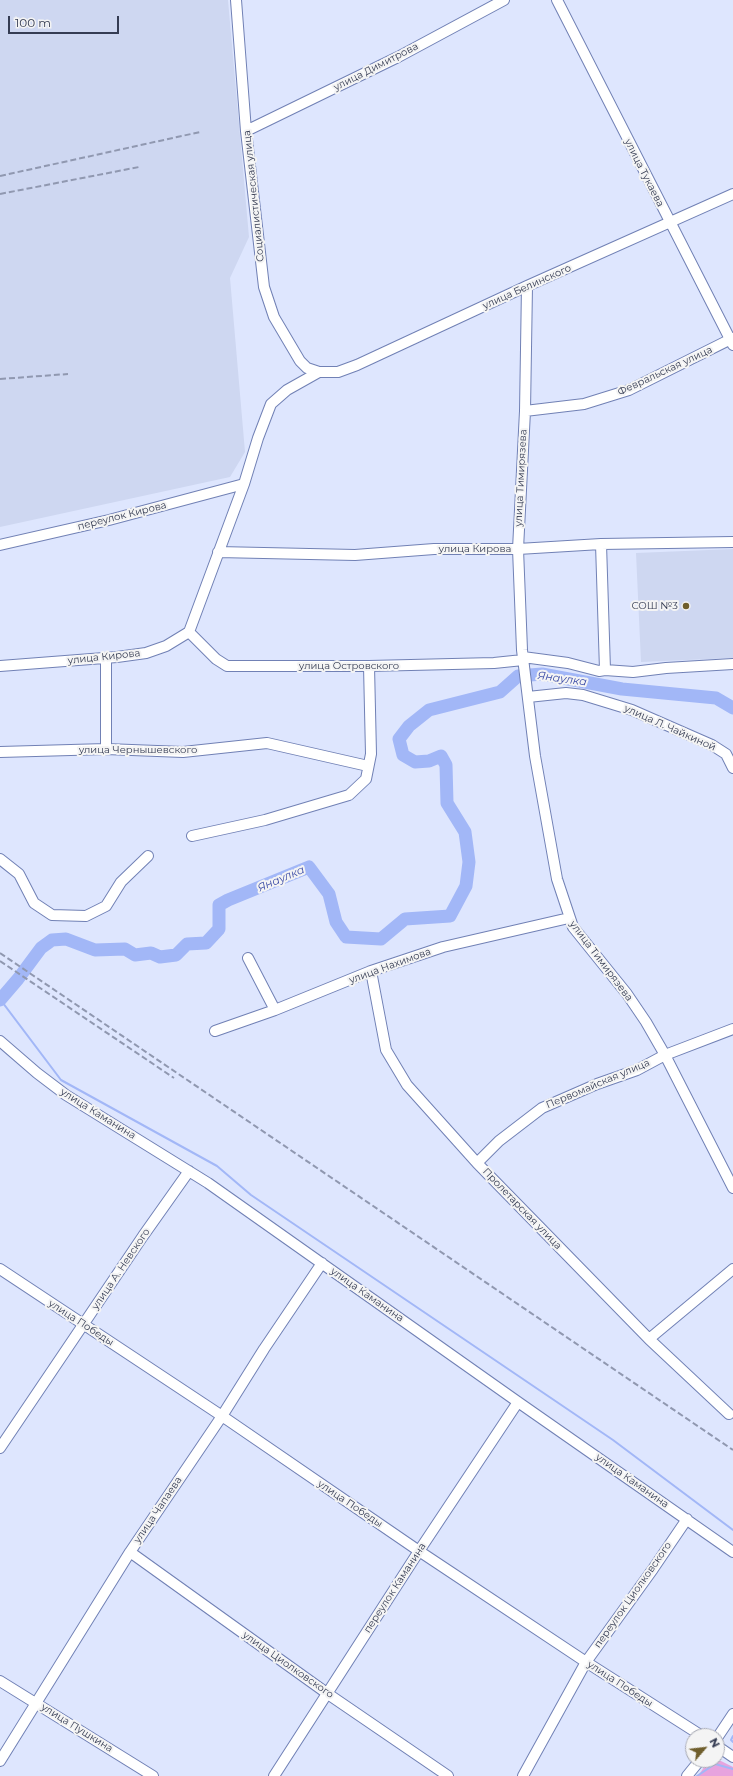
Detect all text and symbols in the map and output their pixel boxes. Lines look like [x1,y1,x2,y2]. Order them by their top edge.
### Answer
scale bar [10,8,121,34]
text: 100 m [15,15,51,30]
street label: улица Димитрова [332,40,420,94]
street label: Социалистическая улица [241,130,267,262]
street label: улица Тукаева [622,137,666,209]
street label: улица Белинского [481,262,573,312]
street label: Февральская улица [616,344,714,398]
street label: улица Тимирязева [512,429,530,527]
street label: переулок Кирова [76,499,168,533]
street label: улица Кирова [439,543,511,555]
place label: СОШ №3 [631,600,678,612]
marker: СОШ №3 [681,601,691,611]
street label: улица Кирова [67,647,141,667]
street label: улица Островского [299,660,399,672]
water label: Янаулка [536,669,588,689]
street label: улица Л. Чайкиной [622,702,718,754]
street label: улица Чернышевского [79,744,197,756]
water label: Янаулка [256,863,306,895]
street label: улица Тимирязева [567,918,635,1004]
street label: улица Нахимова [347,946,433,986]
street label: Первомайская улица [544,1057,652,1111]
street label: улица Каманина [58,1086,138,1142]
street label: Пролетарская улица [480,1166,564,1252]
street label: улица А. Невского [89,1226,153,1312]
street label: улица Каманина [328,1265,406,1325]
street label: улица Победы [46,1297,116,1349]
street label: улица Каманина [593,1451,671,1511]
street label: улица Чапаева [131,1475,185,1545]
street label: улица Победы [315,1478,385,1530]
street label: переулок Циолковского [592,1540,674,1650]
street label: переулок Каманина [361,1541,429,1635]
street label: улица Циолковского [240,1629,336,1701]
street label: улица Победы [585,1658,655,1710]
street label: улица Пушкина [39,1701,115,1755]
north arrow [685,1728,725,1768]
text: N [706,1736,723,1750]

